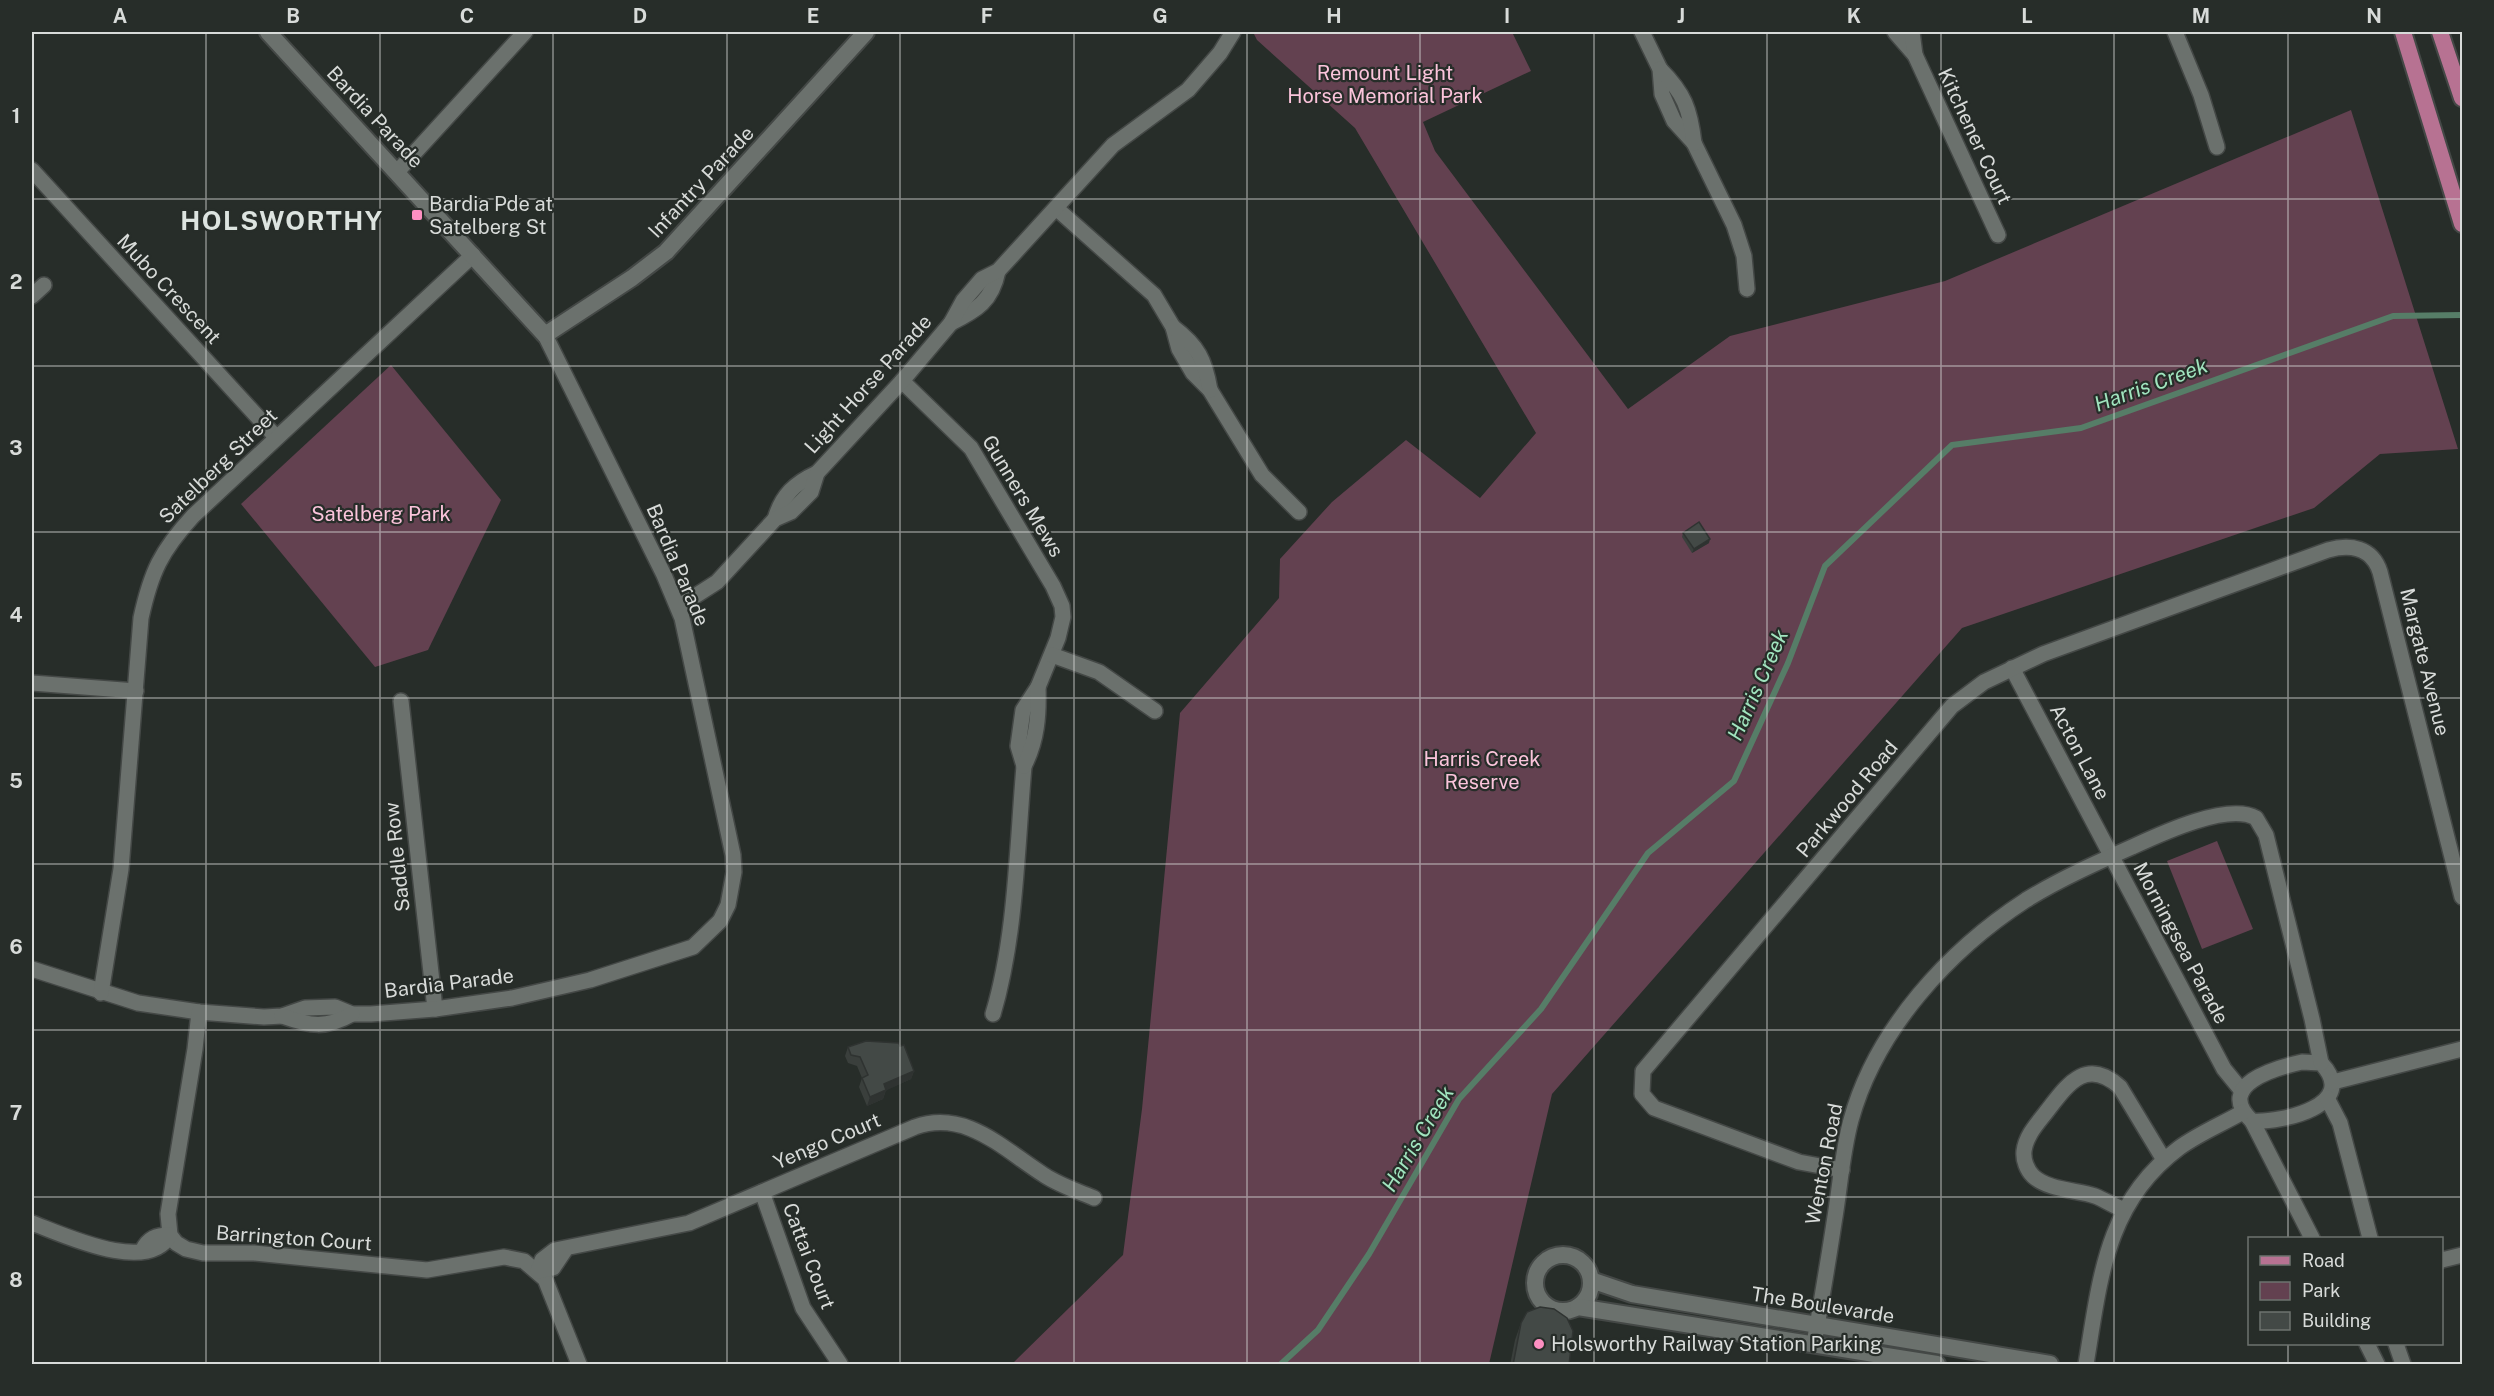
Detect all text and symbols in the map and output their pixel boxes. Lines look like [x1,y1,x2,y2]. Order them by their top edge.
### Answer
text: A [113,4,127,28]
text: B [286,4,300,28]
text: C [460,4,474,28]
text: D [633,4,647,28]
text: E [807,4,819,28]
text: F [981,4,993,28]
text: G [1152,4,1168,28]
text: H [1326,4,1342,28]
text: I [1504,4,1510,28]
text: J [1677,4,1685,28]
text: K [1847,4,1861,28]
text: L [2021,4,2033,28]
text: M [2192,4,2210,28]
text: N [2366,4,2382,28]
street label: Bardia Parade [322,61,428,173]
park label: Remount Light Horse Memorial Park [1287,61,1483,108]
street label: Kitchener Court [1933,64,2017,208]
text: 1 [12,104,20,128]
street label: Infantry Parade [643,121,759,243]
place label: Bardia Pde at Satelberg St [429,192,553,239]
district label: HOLSWORTHY [180,205,384,236]
marker: Bardia Pde at Satelberg St [410,208,424,222]
street label: Mubo Crescent [112,229,226,349]
text: 2 [10,270,22,294]
street label: Light Horse Parade [799,310,937,458]
water label: Harris Creek [2091,352,2212,417]
street label: Satelberg Street [154,403,282,529]
street label: Gunners Mews [977,431,1069,561]
text: 3 [9,436,23,460]
street label: Bardia Parade [641,500,715,630]
park label: Satelberg Park [311,502,451,526]
street label: Margate Avenue [2395,586,2455,738]
text: 4 [9,603,23,627]
water label: Harris Creek [1722,625,1793,744]
street label: Acton Lane [2045,700,2115,804]
street label: Parkwood Road [1791,736,1903,862]
park label: Harris Creek Reserve [1423,747,1541,794]
text: 5 [9,769,23,793]
street label: Saddle Row [379,801,415,913]
street label: Morningsea Parade [2128,858,2234,1028]
text: 6 [9,935,23,959]
street label: Bardia Parade [383,963,515,1003]
water label: Harris Creek [1376,1081,1459,1196]
text: 7 [10,1101,22,1125]
street label: Wenton Road [1800,1101,1848,1227]
street label: Yengo Court [770,1108,884,1174]
street label: Cattai Court [778,1200,840,1312]
street label: Barrington Court [215,1221,373,1255]
legend [2248,1237,2443,1345]
text: Road [2302,1250,2345,1271]
text: 8 [9,1268,23,1292]
text: Park [2302,1280,2340,1301]
street label: The Boulevarde [1750,1282,1896,1328]
text: Building [2302,1310,2371,1331]
place label: Holsworthy Railway Station Parking [1551,1332,1882,1356]
marker: Holsworthy Railway Station Parking [1532,1337,1546,1351]

